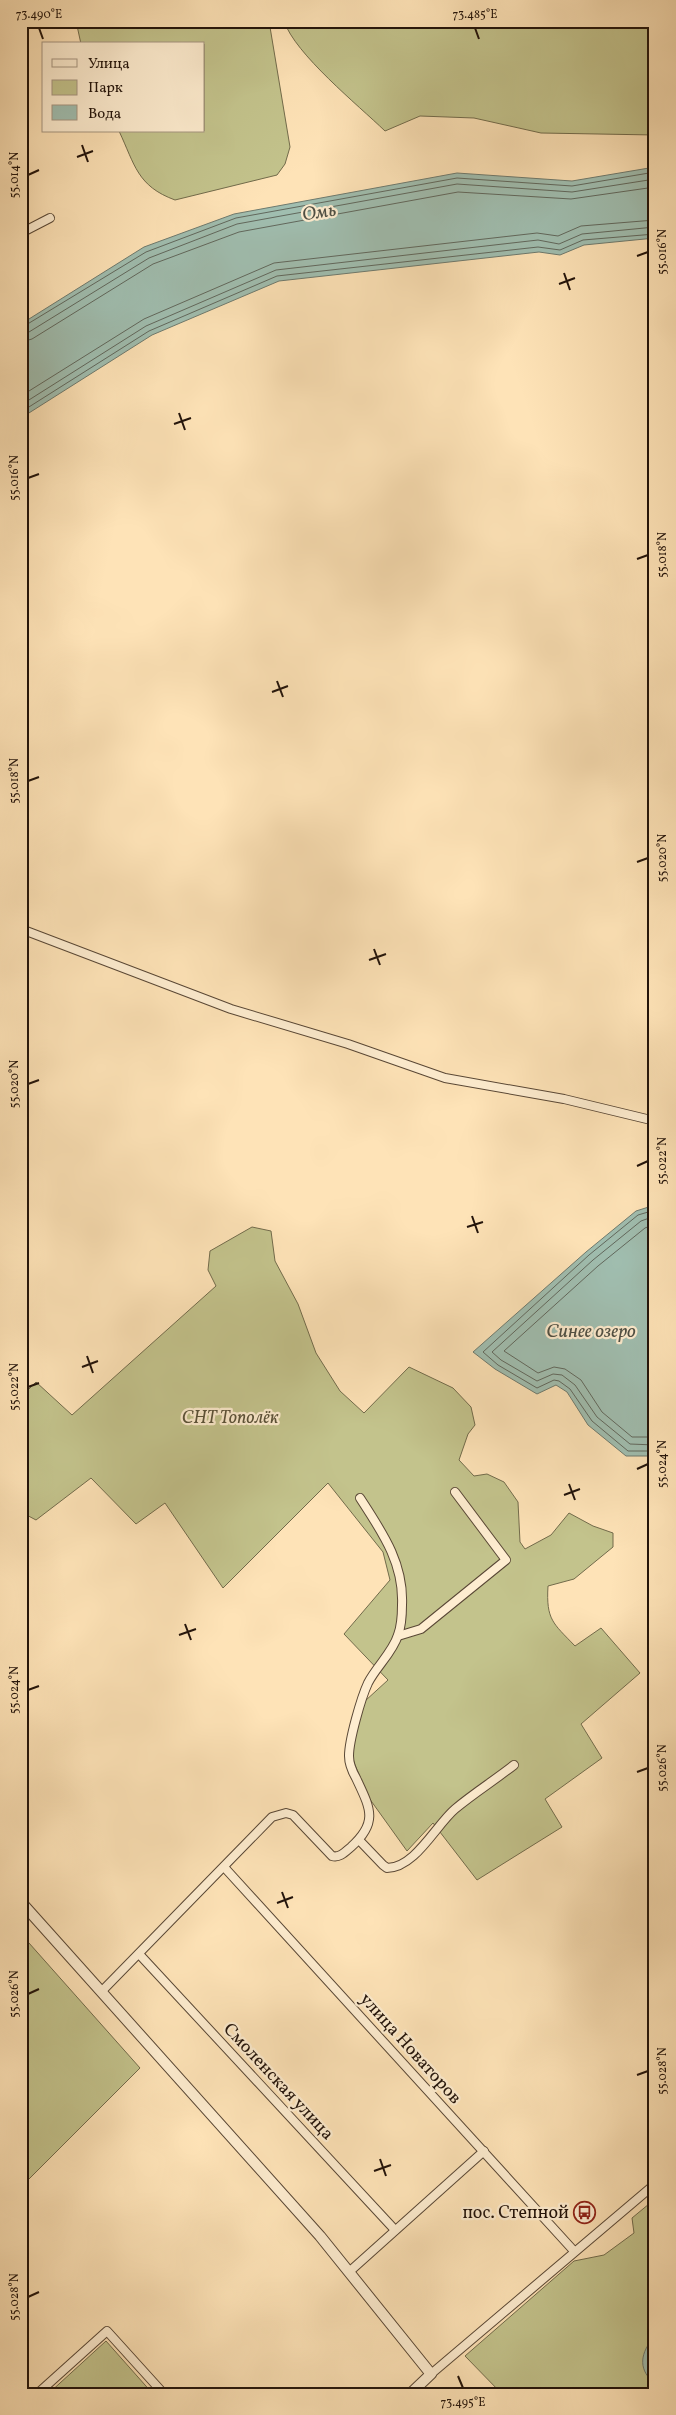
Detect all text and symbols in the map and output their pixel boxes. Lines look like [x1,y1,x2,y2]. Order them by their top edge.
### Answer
text: 73.490°E [16,7,62,23]
text: 73.485°E [453,7,497,23]
legend [42,42,205,132]
text: Улица [88,54,130,75]
text: Парк [88,78,123,99]
text: Вода [88,104,121,125]
text: 55.014°N [7,152,23,198]
water label: Омь [300,197,338,229]
text: 55.016°N [655,229,671,275]
text: 55.016°N [7,455,23,501]
text: 55.018°N [655,532,671,578]
text: 55.018°N [7,758,23,804]
text: 55.020°N [655,834,671,882]
text: 55.020°N [7,1060,23,1108]
text: 55.022°N [655,1137,671,1185]
water label: Синее озеро [546,1319,636,1345]
text: 55.022°N [7,1363,23,1411]
park label: СНТ Тополёк [182,1406,279,1431]
text: 55.024°N [655,1440,671,1488]
text: 55.024°N [7,1666,23,1714]
text: 55.026°N [655,1744,671,1792]
text: 55.026°N [7,1970,23,2018]
street label: улица Новаторов [353,1988,467,2110]
street label: Смоленская улица [217,2018,339,2146]
text: 55.028°N [655,2047,671,2095]
place label: пос. Степной [462,2201,569,2226]
bus stop icon: пос. Степной [573,2201,597,2225]
text: 55.028°N [7,2273,23,2321]
text: 73.495°E [441,2395,485,2411]

